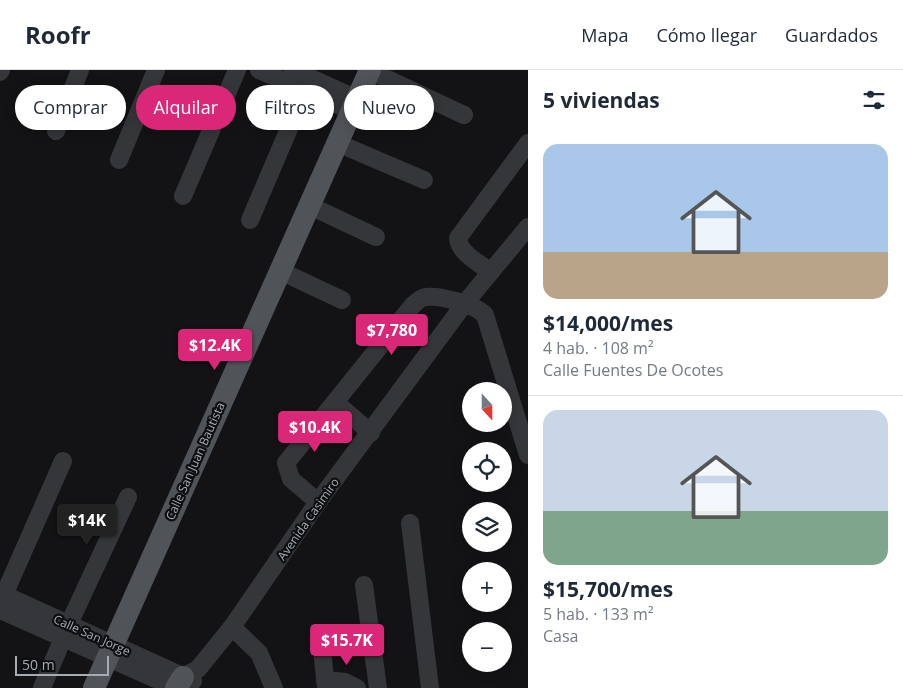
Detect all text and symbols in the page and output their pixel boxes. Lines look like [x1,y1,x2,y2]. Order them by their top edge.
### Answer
text: Roofr [25,18,91,51]
text: Mapa [581,23,628,47]
text: Cómo llegar [656,23,757,47]
text: Guardados [785,23,878,47]
chip: Comprar [15,85,126,130]
chip: Alquilar [136,85,236,130]
chip: Filtros [246,85,334,130]
chip: Nuevo [344,85,434,130]
text: 5 viviendas [543,86,660,114]
icon: filters [860,86,888,114]
icon: home [671,177,761,267]
text: $14,000/mes [543,309,673,337]
pin: $7,780 [351,314,433,356]
text: $7,780 [367,319,417,341]
pin: $12.4K [174,328,256,371]
text: $12.4K [189,334,241,356]
text: 4 hab. · 108 m² [543,337,654,359]
text: Calle Fuentes De Ocotes [543,359,723,381]
north arrow [462,382,512,432]
map controls [462,382,512,672]
street label: Calle San Juan Bautista [161,399,229,523]
pin: $10.4K [274,410,356,453]
text: $10.4K [289,416,341,438]
button: locate [462,442,512,492]
icon: home [671,442,761,532]
street label: Avenida Casimiro [273,474,343,564]
button: layers [462,502,512,552]
pin: $14K [57,504,117,546]
text: $14K [68,509,106,531]
button: + [462,562,512,612]
text: $15,700/mes [543,575,673,603]
text: 5 hab. · 133 m² [543,603,654,625]
street label: Calle San Jorge [51,610,133,660]
button: − [462,622,512,672]
pin: $15.7K [306,624,388,666]
text: Casa [543,625,578,647]
text: $15.7K [321,629,373,651]
scale bar [15,653,109,676]
text: 50 m [22,655,55,674]

